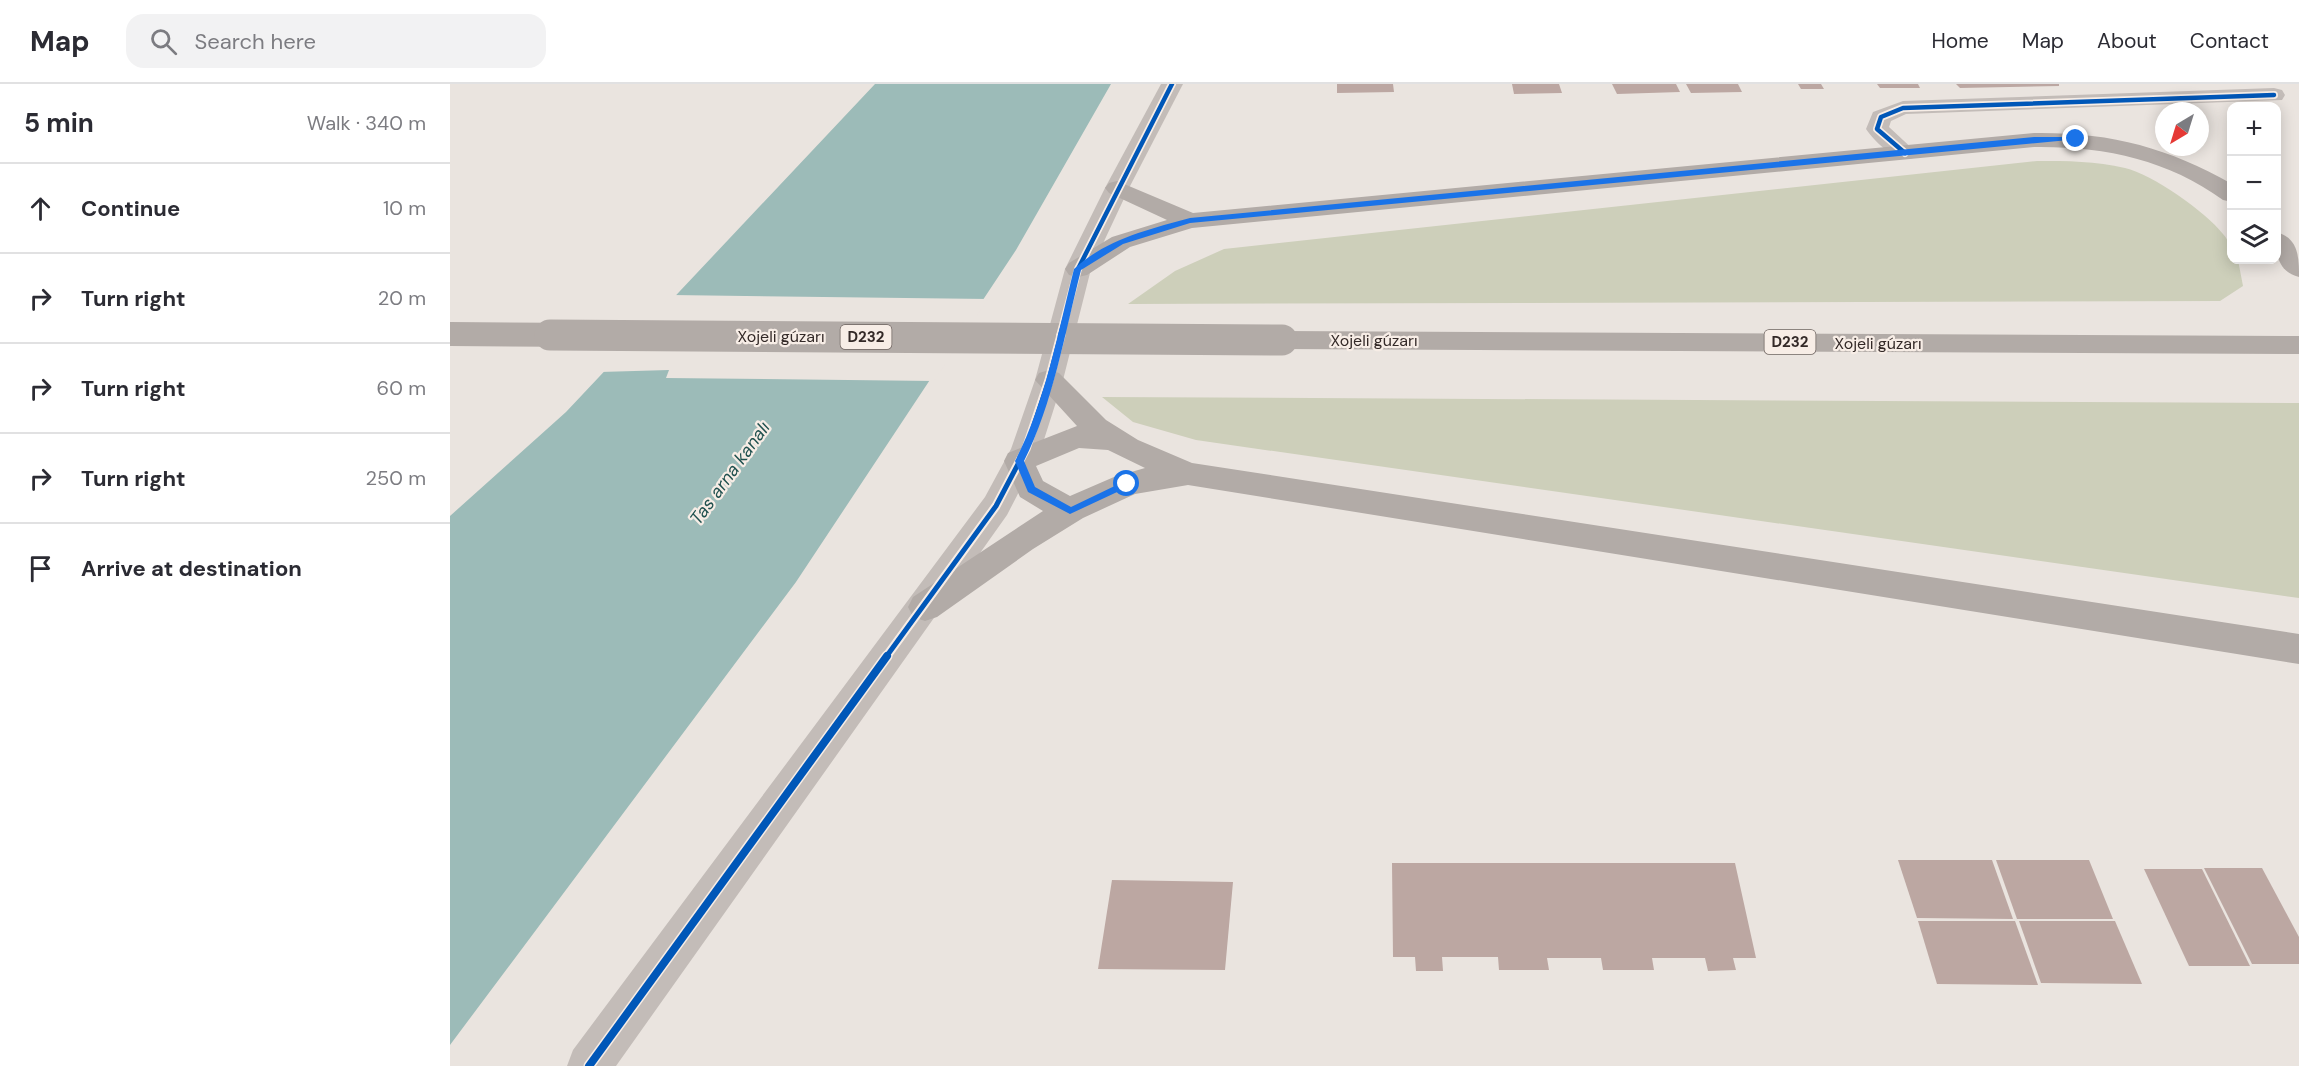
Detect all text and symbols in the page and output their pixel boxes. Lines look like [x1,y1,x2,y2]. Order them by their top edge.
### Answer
search box [126,14,546,68]
text: Map [30,23,90,60]
icon: search [147,25,180,58]
text: Search here [195,27,316,56]
text: Home [1931,27,1989,55]
text: Map [2022,27,2064,55]
text: About [2097,27,2157,55]
text: Contact [2190,27,2269,55]
north arrow [2155,102,2209,156]
map controls [2227,102,2281,264]
button: + [2227,102,2281,156]
text: 5 min [24,106,94,140]
text: Walk · 340 m [307,110,426,136]
route end [2062,125,2088,151]
button: − [2227,156,2281,210]
icon: ahead [24,192,57,225]
text: Continue [81,194,180,223]
text: 10 m [383,195,426,221]
button: layers [2227,210,2281,264]
icon: right [24,282,57,315]
text: Turn right [81,284,186,313]
text: 20 m [378,285,426,311]
road number: D232 [840,325,892,349]
street label: Xojeli gúzarı [738,326,824,347]
street label: Xojeli gúzarı [1331,330,1417,351]
road number: D232 [1764,330,1816,354]
street label: Xojeli gúzarı [1835,333,1921,354]
icon: right [24,372,57,405]
text: Turn right [81,374,186,403]
text: 60 m [377,375,426,401]
water label: Tas arna kanalı [684,417,776,529]
icon: right [24,462,57,495]
text: Turn right [81,464,186,493]
text: 250 m [365,465,426,491]
route start [1113,470,1139,496]
icon: arrive [24,552,57,585]
text: Arrive at destination [81,554,302,583]

